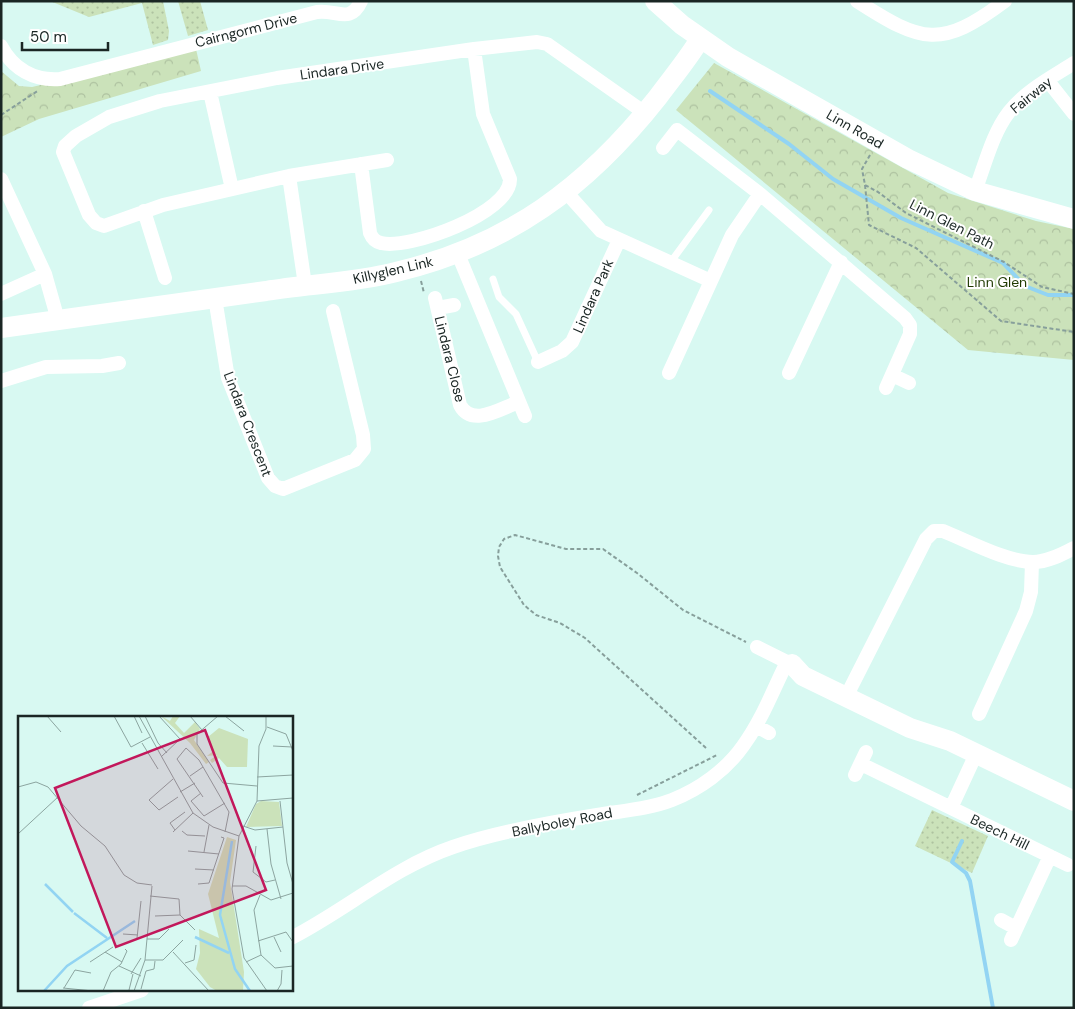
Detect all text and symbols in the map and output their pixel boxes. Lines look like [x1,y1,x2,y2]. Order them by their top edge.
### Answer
street label: Cairngorm Drive [193,9,299,51]
scale bar [22,20,109,52]
text: 50 m [30,27,67,47]
street label: Lindara Drive [299,54,385,84]
street label: Fairway [1006,73,1056,117]
street label: Linn Road [823,105,887,153]
street label: Linn Glen Path [907,195,997,253]
street label: Killyglen Link [351,252,435,288]
street label: Lindara Park [569,256,617,336]
park label: Linn Glen [967,273,1027,291]
street label: Lindara Close [431,314,469,404]
street label: Lindara Crescent [220,369,276,479]
inset map [18,716,292,992]
street label: Ballyboley Road [510,803,614,841]
street label: Beech Hill [968,810,1032,854]

